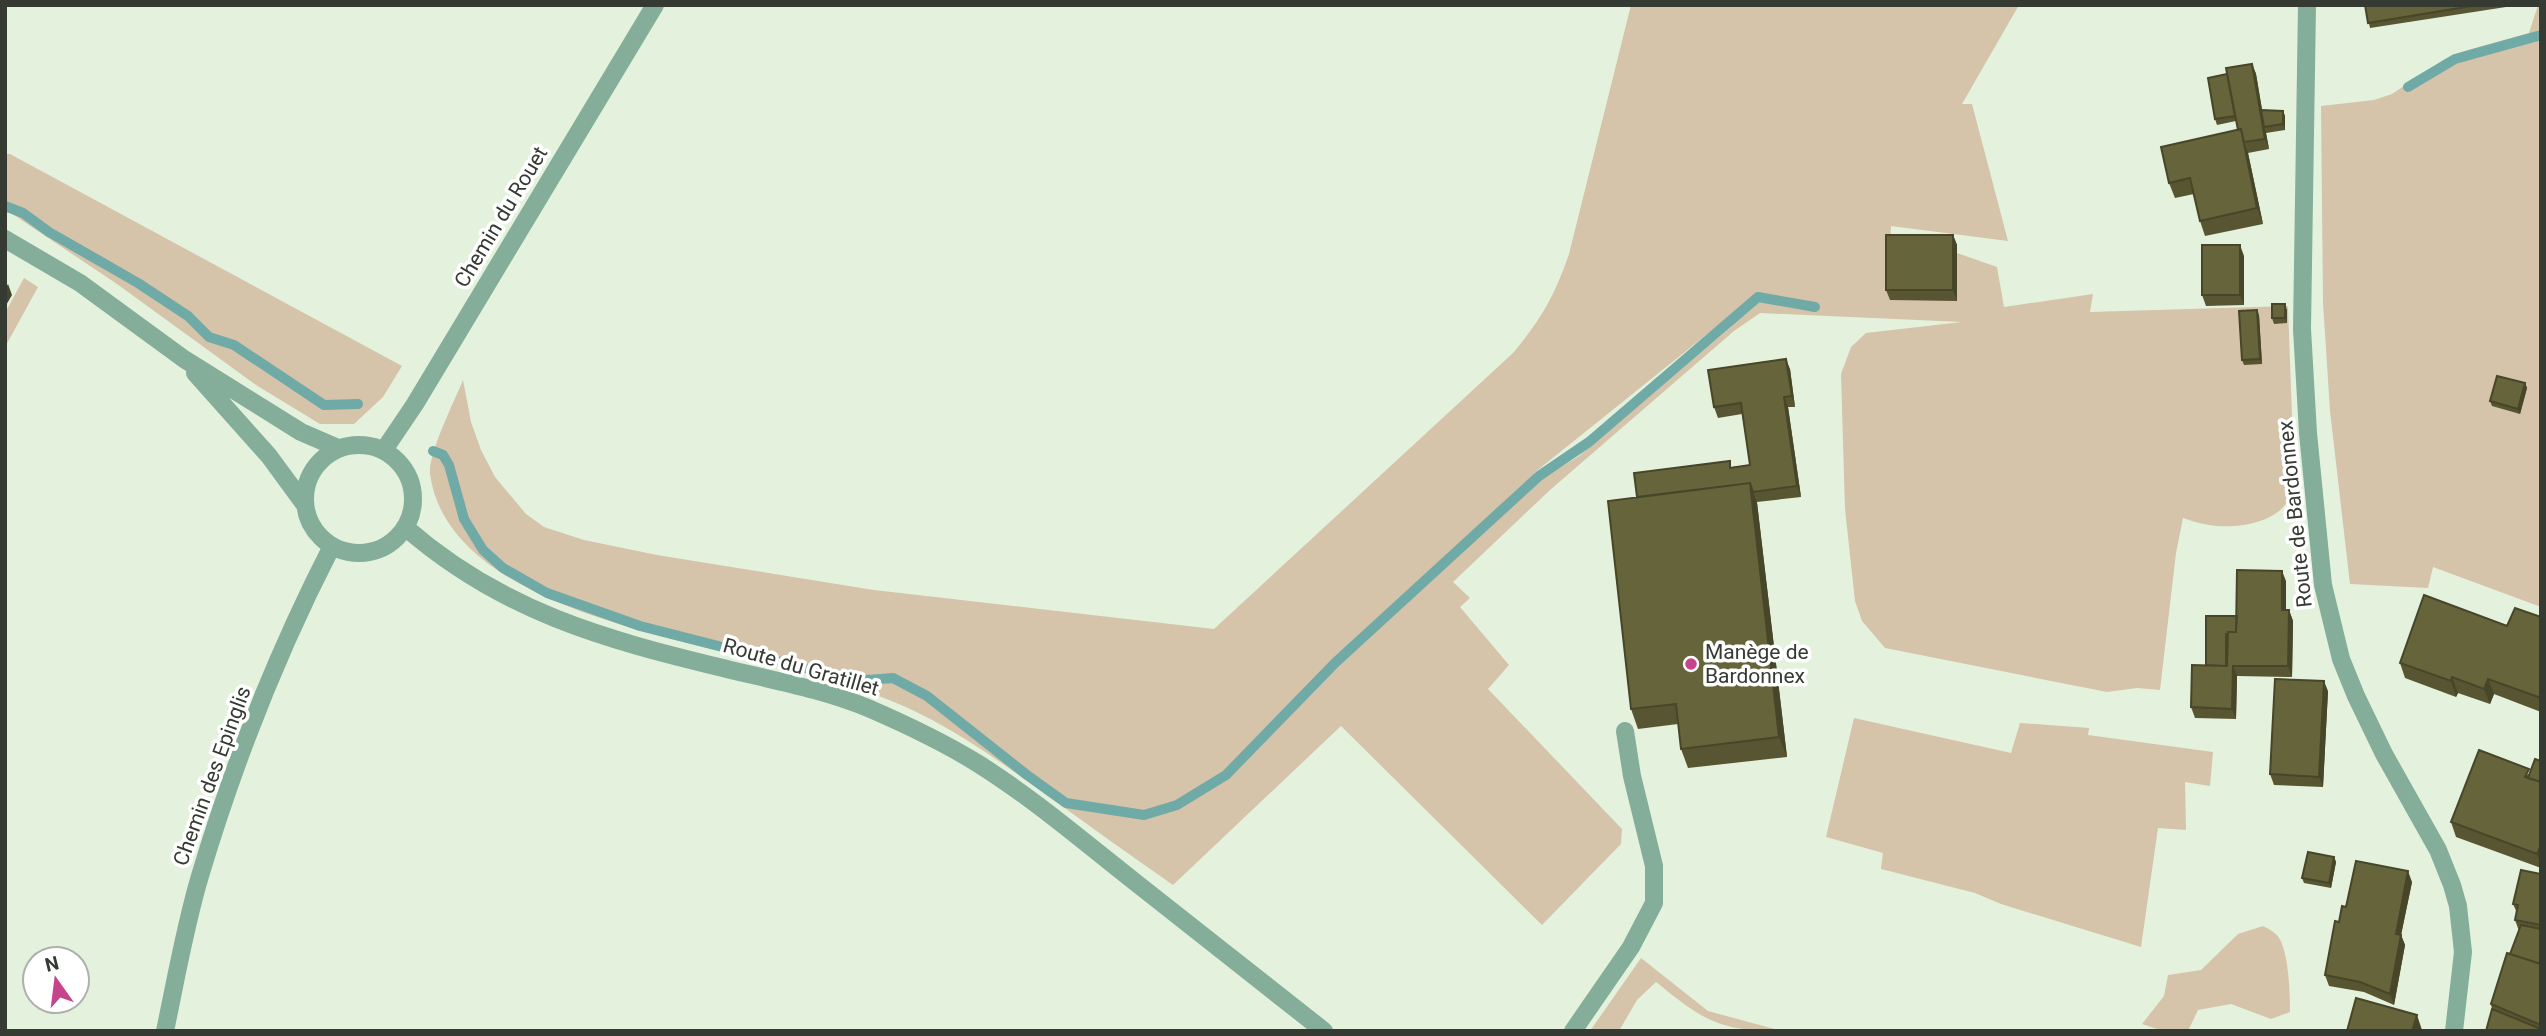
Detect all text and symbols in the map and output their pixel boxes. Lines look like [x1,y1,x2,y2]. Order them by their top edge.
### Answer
street label: Chemin du Rouet [450,142,553,292]
street label: Route de Bardonnex [2273,419,2317,609]
street label: Route du Gratillet [720,633,882,701]
place label: Manège de Bardonnex [1705,640,1809,688]
marker: Manège de Bardonnex [1683,656,1699,672]
street label: Chemin des Epinglis [168,683,256,869]
north arrow [21,945,91,1015]
text: N [43,951,61,977]

